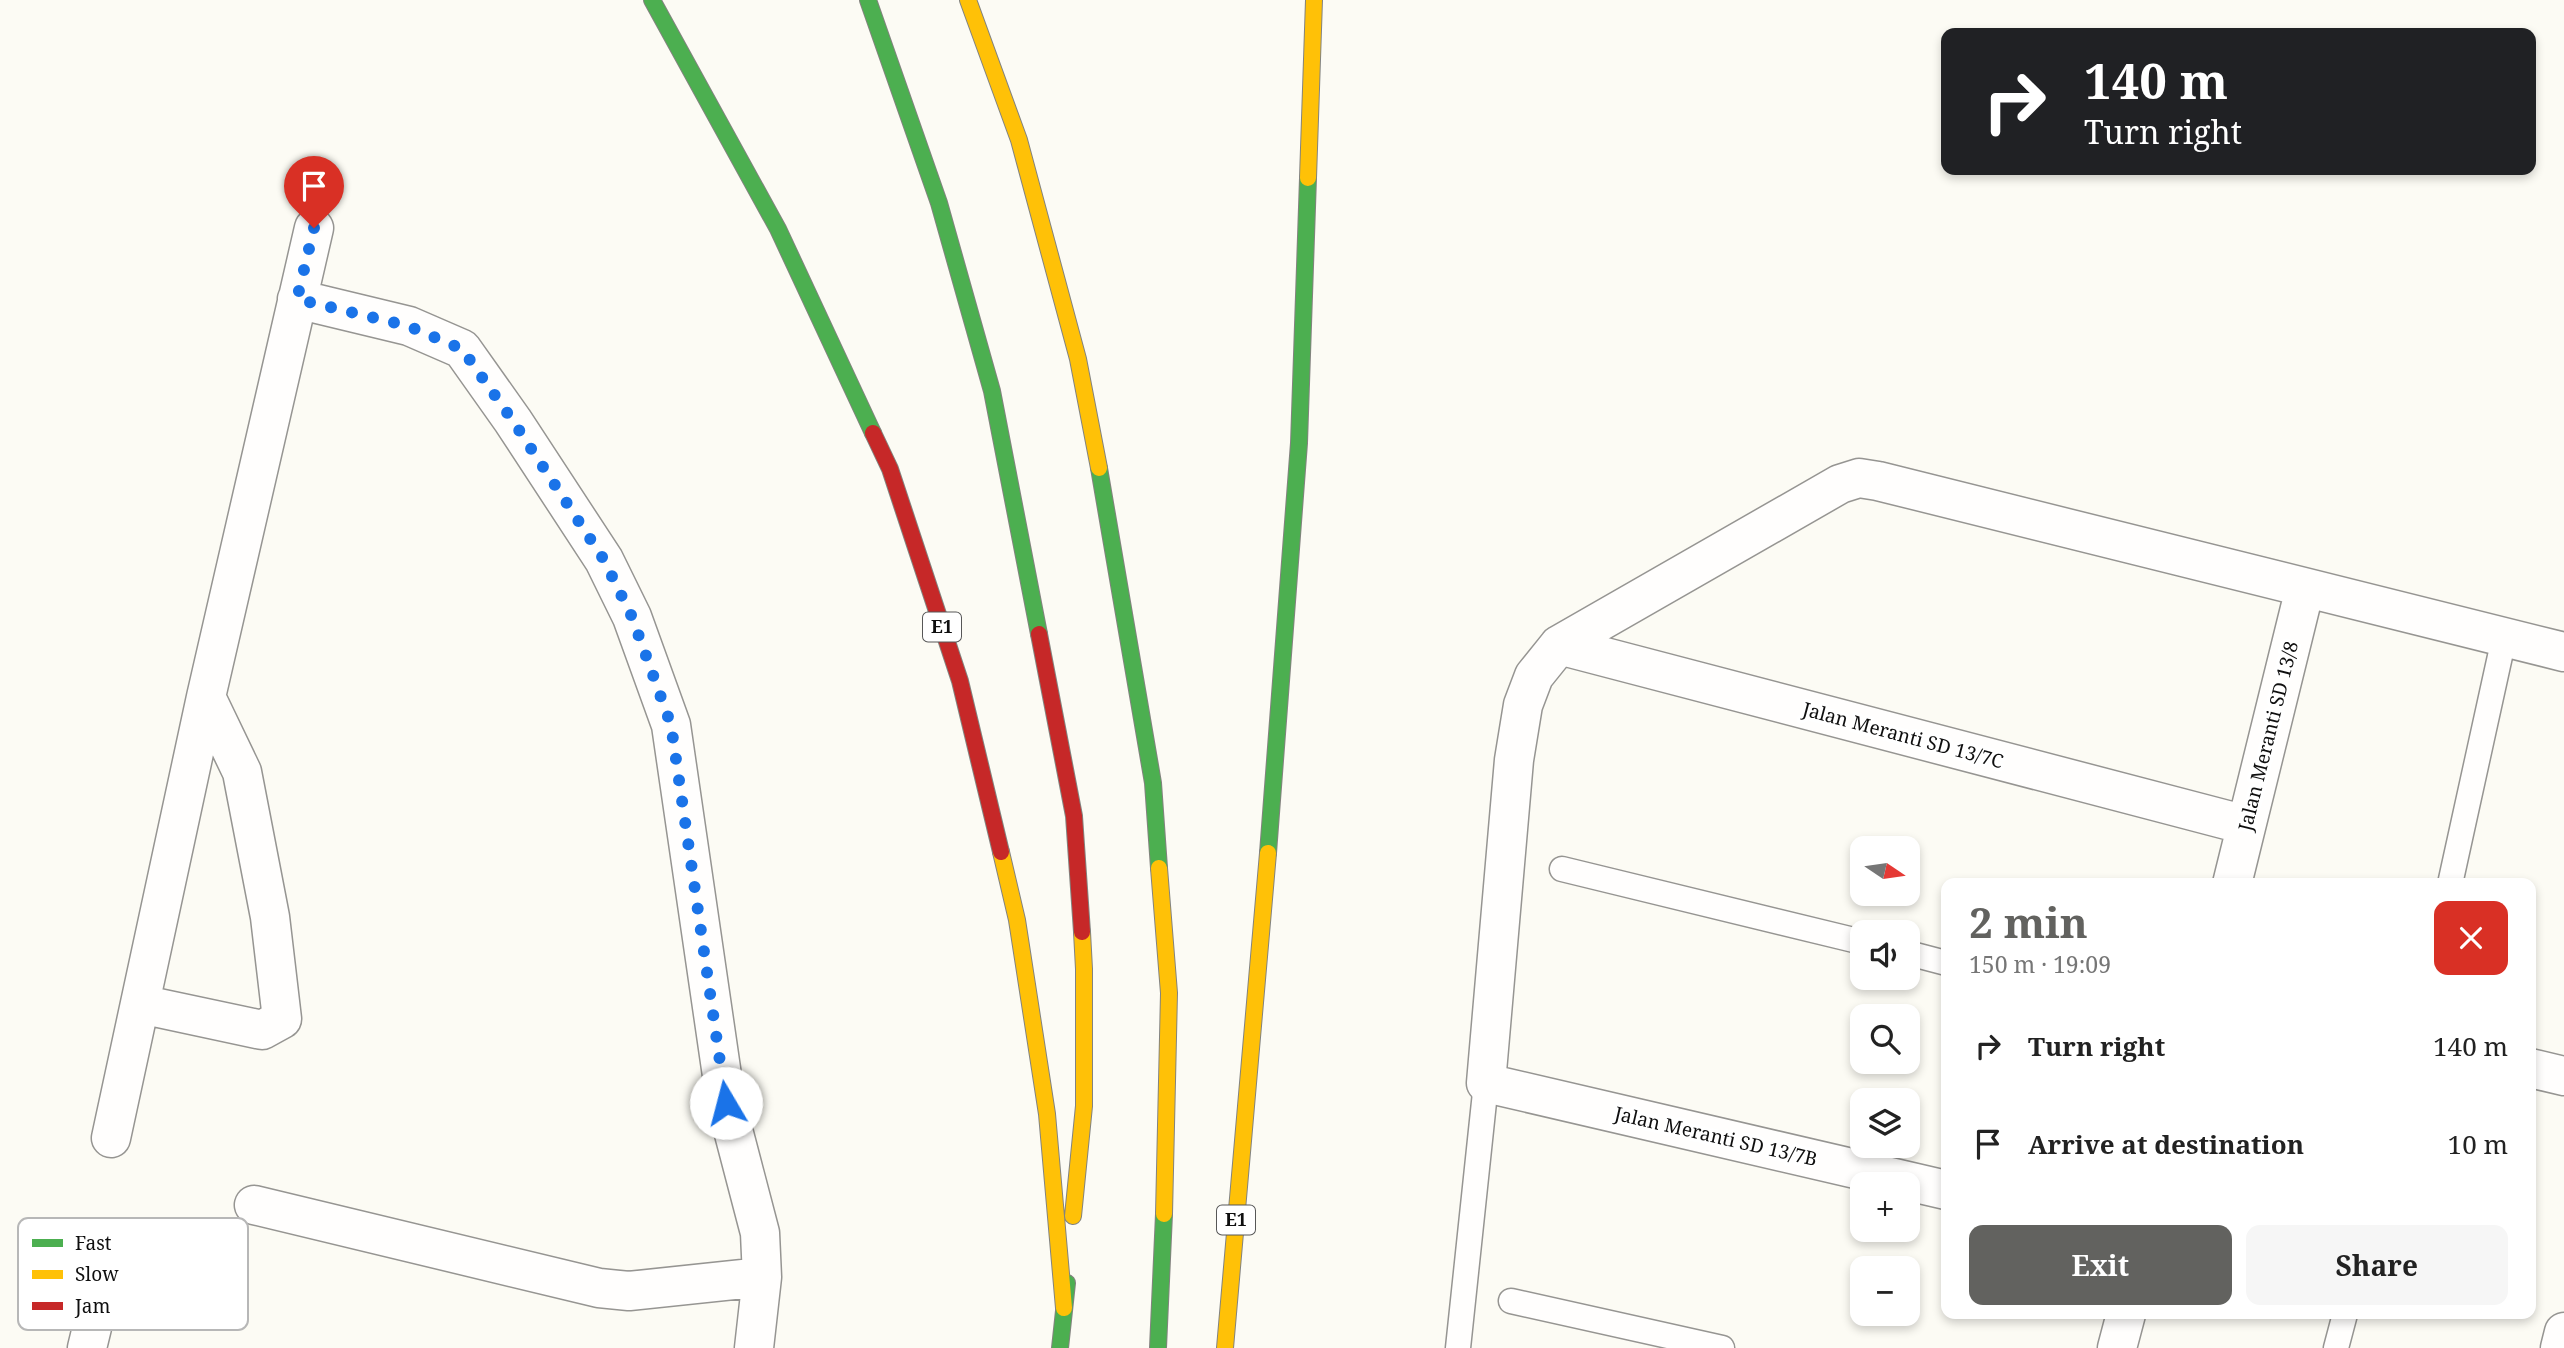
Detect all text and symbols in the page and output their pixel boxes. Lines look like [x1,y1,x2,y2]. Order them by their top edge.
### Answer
text: 140 m [2084,47,2228,113]
icon: right [1969,56,2060,147]
text: Turn right [2084,110,2242,153]
pin [284,156,344,228]
icon: arrive [295,167,333,205]
road number: E1 [923,612,961,642]
street label: Jalan Meranti SD 13/8 [2232,638,2304,835]
street label: Jalan Meranti SD 13/7C [1799,695,2006,774]
north arrow [1850,836,1920,906]
map controls [1850,836,1920,1326]
text: 2 min [1969,893,2088,950]
button: close [2434,901,2508,975]
button: sound [1850,920,1920,990]
text: 150 m · 19:09 [1969,948,2111,980]
button: search [1850,1004,1920,1074]
icon: right [1969,1027,2007,1065]
text: Turn right [2028,1028,2165,1064]
text: 140 m [2433,1028,2508,1064]
position arrow [689,1066,763,1140]
button: layers [1850,1088,1920,1158]
street label: Jalan Meranti SD 13/7B [1611,1100,1820,1172]
icon: arrive [1969,1125,2007,1163]
text: Arrive at destination [2028,1126,2304,1162]
text: 10 m [2448,1126,2508,1162]
button: + [1850,1172,1920,1242]
road number: E1 [1217,1205,1255,1234]
legend [18,1218,248,1330]
button: Exit [1969,1225,2232,1305]
button: Share [2246,1225,2508,1305]
text: Fast [75,1230,112,1256]
button: − [1850,1256,1920,1326]
text: Slow [75,1261,119,1287]
text: Jam [74,1293,110,1319]

